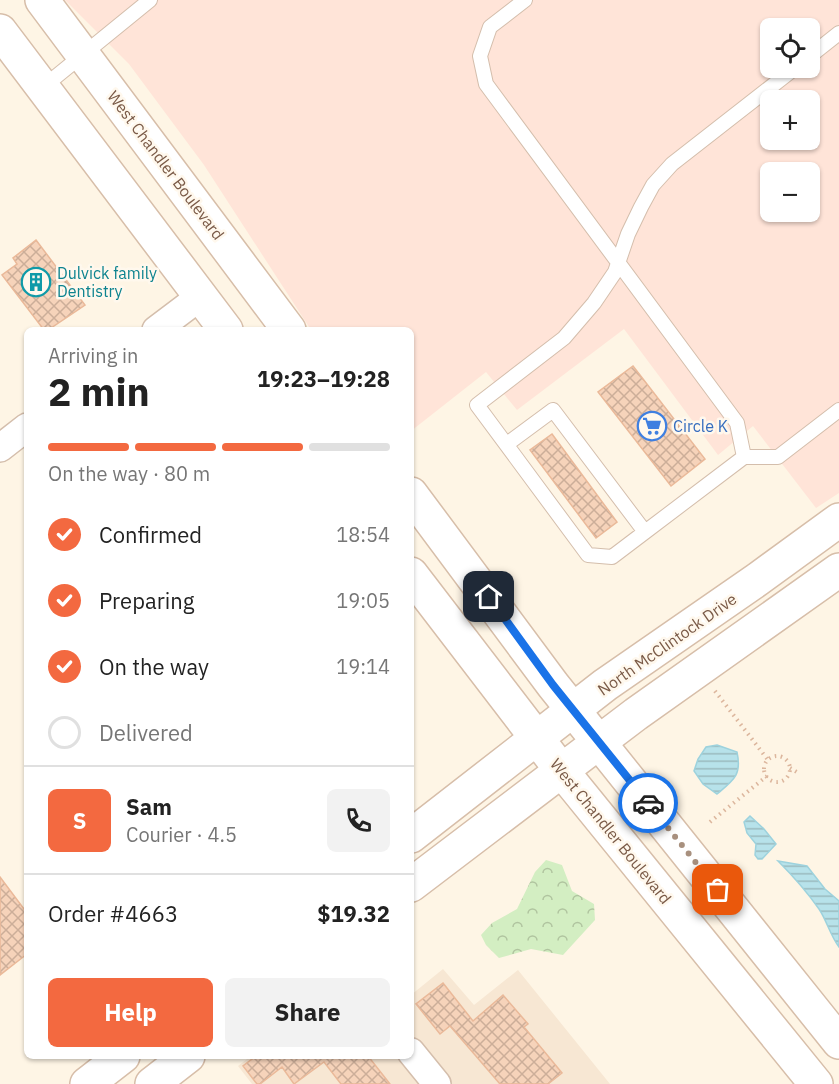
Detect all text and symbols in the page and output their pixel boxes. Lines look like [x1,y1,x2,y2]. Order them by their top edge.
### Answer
map controls [760,18,820,222]
button: locate [760,18,820,78]
street label: West Chandler Boulevard [103,87,229,243]
button: + [760,90,820,150]
button: − [760,162,820,222]
place label: Dulvick family Dentistry [57,263,157,301]
building icon: Dulvick family Dentistry [20,266,52,298]
text: Arriving in [48,342,138,369]
text: 19:23–19:28 [257,364,390,393]
text: 2 min [48,366,150,417]
supermarket icon: Circle K [636,410,668,442]
place label: Circle K [673,416,728,436]
text: On the way · 80 m [48,460,210,487]
icon: check [48,518,81,551]
text: Confirmed [99,520,202,549]
text: 18:54 [336,521,390,548]
pin [463,571,514,622]
icon: home [472,580,505,613]
icon: check [48,584,81,617]
text: Preparing [99,586,194,615]
text: 19:05 [336,587,390,614]
street label: North McClintock Drive [594,588,740,700]
icon: check [48,650,81,683]
text: On the way [99,652,209,681]
text: 19:14 [336,653,390,680]
text: Delivered [99,718,193,747]
street label: West Chandler Boulevard [546,754,676,908]
courier [618,773,678,833]
icon: car [632,787,665,820]
button: phone [327,789,390,852]
text: Sam [126,792,172,821]
text: S [73,806,86,835]
text: Courier · 4.5 [126,821,237,848]
pin [692,864,743,915]
icon: bag [701,873,734,906]
text: Order #4663 [48,899,178,928]
text: $19.32 [317,899,390,928]
button: Help [48,978,213,1047]
button: Share [225,978,390,1047]

